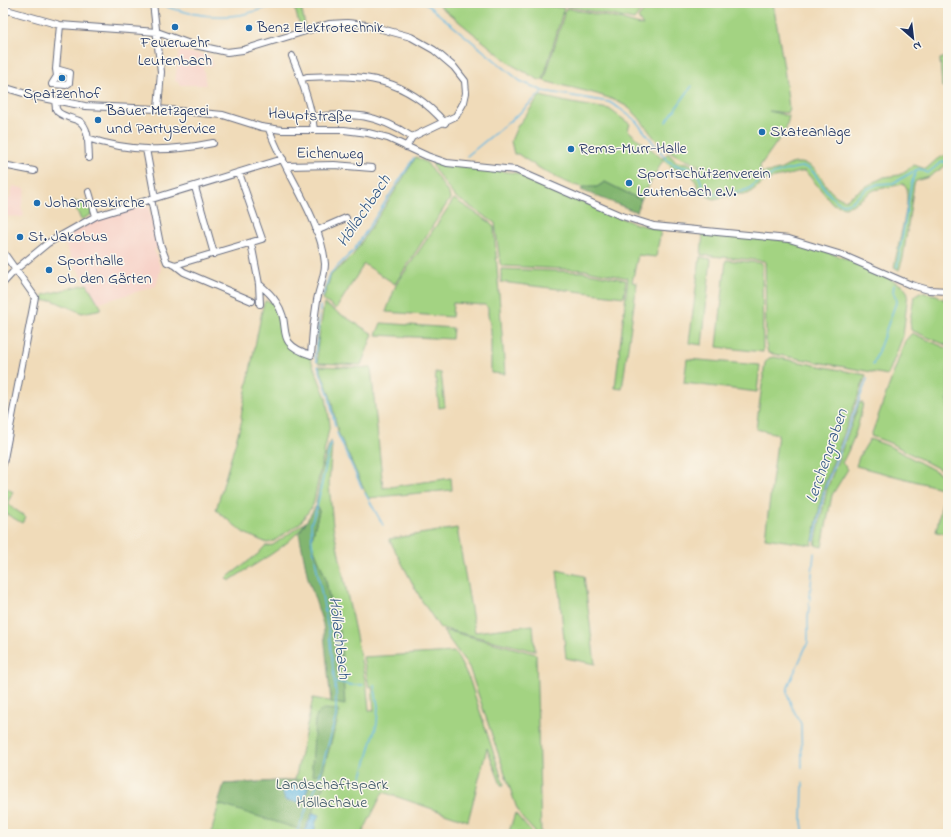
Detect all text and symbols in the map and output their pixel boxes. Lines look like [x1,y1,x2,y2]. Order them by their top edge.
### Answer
place label: Benz Elektrotechnik [256,16,385,40]
north arrow [893,18,933,58]
marker: Feuerwehr Leutenbach [170,22,180,32]
marker: Benz Elektrotechnik [244,23,254,33]
place label: Feuerwehr Leutenbach [138,31,212,73]
text: N [910,37,924,55]
marker: Spatzenhof [57,73,67,83]
place label: Spatzenhof [23,82,102,106]
place label: Bauer Metzgerei und Partyservice [105,99,217,141]
street label: Hauptstraße [268,102,353,130]
marker: Bauer Metzgerei und Partyservice [93,115,103,125]
place label: Skateanlage [770,120,852,144]
marker: Skateanlage [757,127,767,137]
place label: Rems-Murr-Halle [579,137,688,161]
street label: Eichenweg [296,141,364,167]
marker: Rems-Murr-Halle [566,144,576,154]
place label: Sportschützenverein Leutenbach e.V. [637,162,771,204]
water label: Höllachbach [331,169,398,252]
marker: Sportschützenverein Leutenbach e.V. [624,178,634,188]
place label: Johanneskirche [45,191,146,215]
marker: Johanneskirche [32,198,42,208]
place label: St. Jakobus [28,225,108,249]
marker: St. Jakobus [15,232,25,242]
place label: Sporthalle Ob den Gärten [57,249,152,291]
marker: Sporthalle Ob den Gärten [44,265,54,275]
water label: Lerchengraben [799,405,856,507]
water label: Höllachbach [322,596,357,681]
park label: Landschaftspark Höllachaue [276,773,389,815]

